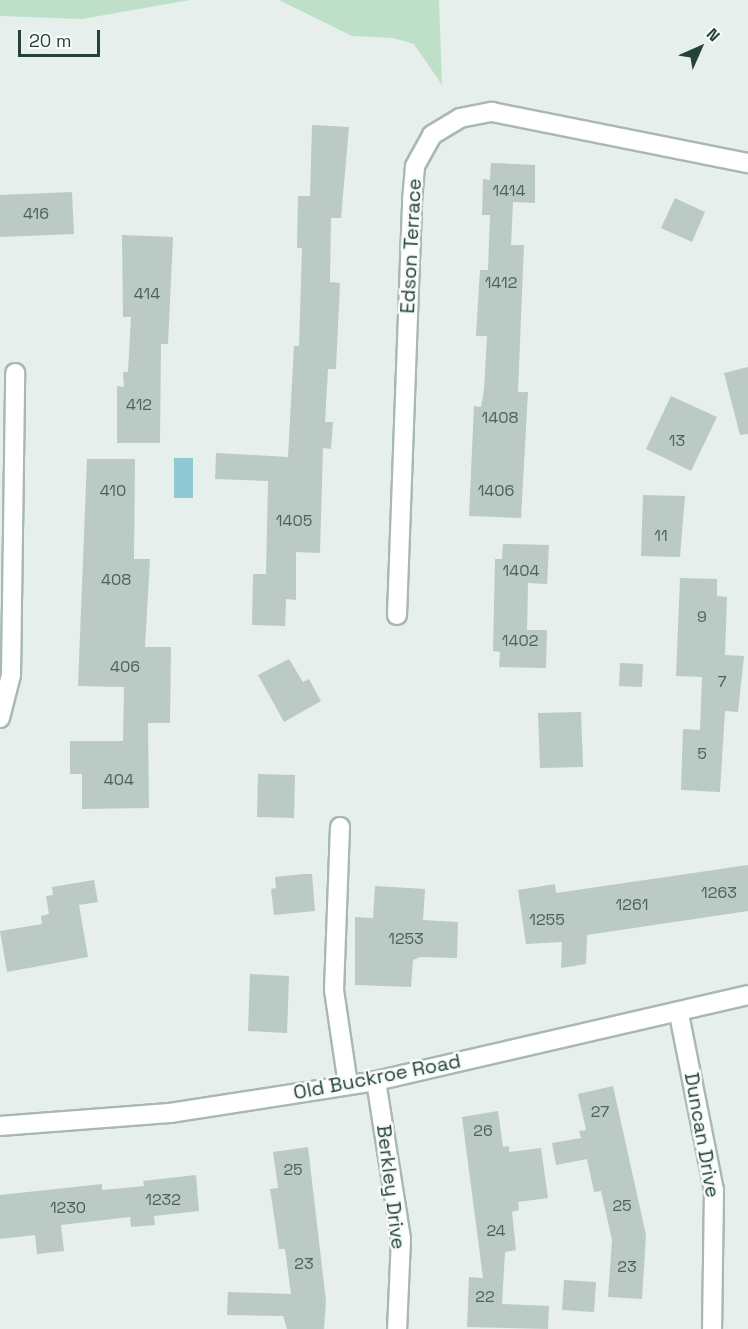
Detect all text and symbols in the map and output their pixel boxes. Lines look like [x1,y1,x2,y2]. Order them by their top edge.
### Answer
scale bar [21,18,104,56]
north arrow [670,18,730,78]
text: N [702,24,724,46]
text: 20 m [29,29,72,52]
street label: Edson Terrace [395,178,427,314]
house number: 1414 [493,181,525,201]
house number: 416 [23,204,49,224]
house number: 1412 [485,273,517,293]
house number: 414 [134,284,160,304]
house number: 412 [126,395,152,415]
house number: 1408 [482,408,518,428]
house number: 13 [669,431,685,451]
house number: 410 [100,481,126,501]
house number: 1406 [478,481,514,501]
house number: 1405 [276,511,312,531]
house number: 11 [654,526,668,546]
house number: 1404 [503,561,539,581]
house number: 408 [101,570,131,590]
house number: 9 [697,607,707,627]
house number: 1402 [502,631,538,651]
house number: 406 [110,657,140,677]
house number: 7 [717,672,727,692]
house number: 5 [697,744,707,764]
house number: 404 [104,770,134,790]
house number: 1263 [701,883,737,903]
house number: 1261 [616,895,648,915]
house number: 1255 [529,910,565,930]
house number: 1253 [388,929,424,949]
street label: Old Buckroe Road [291,1049,463,1105]
street label: Duncan Drive [679,1071,725,1199]
house number: 27 [591,1102,609,1122]
house number: 26 [473,1121,493,1141]
street label: Berkley Drive [371,1123,411,1251]
house number: 25 [283,1160,303,1180]
house number: 1232 [145,1190,181,1210]
house number: 25 [612,1196,632,1216]
house number: 1230 [50,1198,86,1218]
house number: 24 [486,1221,506,1241]
house number: 23 [294,1254,314,1274]
house number: 23 [617,1257,637,1277]
house number: 22 [475,1287,495,1307]

